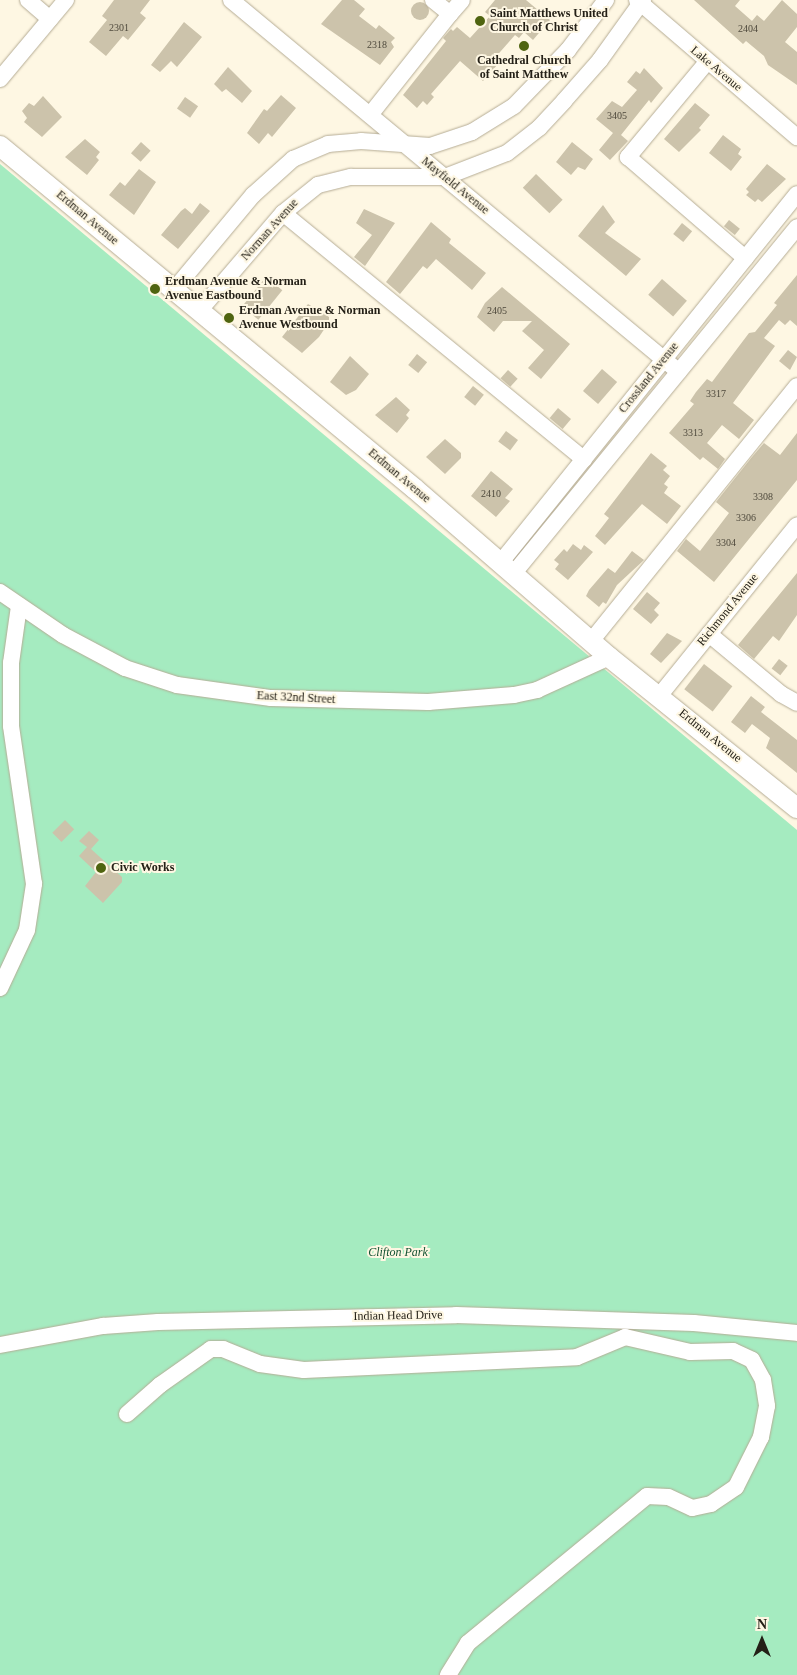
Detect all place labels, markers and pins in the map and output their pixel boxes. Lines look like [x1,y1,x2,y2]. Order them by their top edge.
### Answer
place label: Saint Matthews United Church of Christ [490,7,608,35]
marker: Saint Matthews United Church of Christ [474,15,486,27]
marker: Cathedral Church of Saint Matthew [518,40,530,52]
place label: Cathedral Church of Saint Matthew [477,54,571,82]
place label: Erdman Avenue & Norman Avenue Eastbound [165,275,307,303]
marker: Erdman Avenue & Norman Avenue Eastbound [149,283,161,295]
place label: Erdman Avenue & Norman Avenue Westbound [239,304,381,332]
marker: Erdman Avenue & Norman Avenue Westbound [223,312,235,324]
place label: Civic Works [111,861,175,875]
marker: Civic Works [95,862,107,874]

